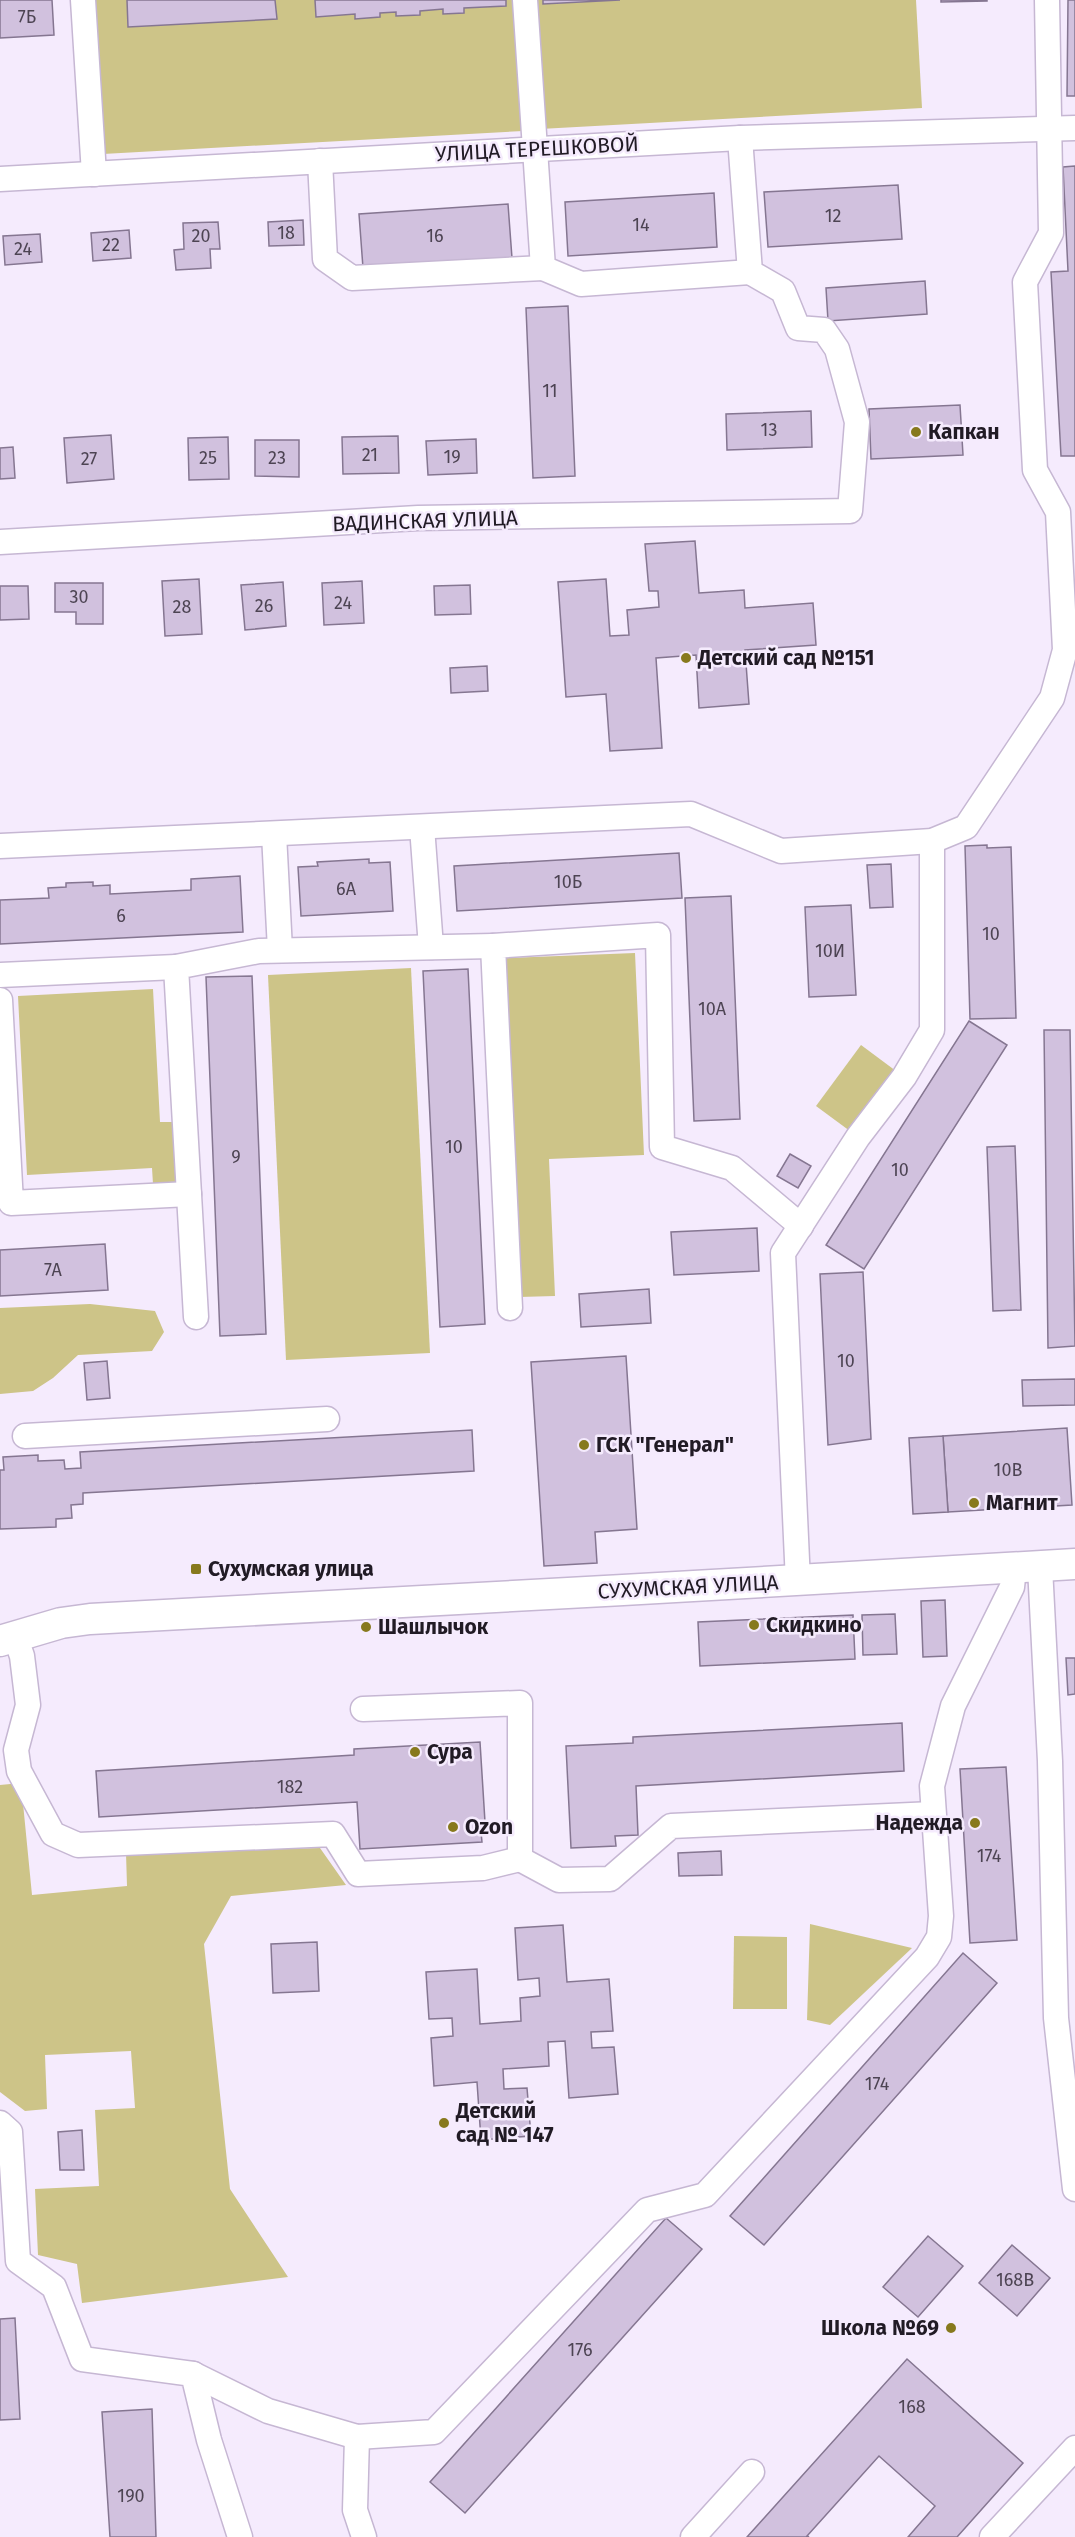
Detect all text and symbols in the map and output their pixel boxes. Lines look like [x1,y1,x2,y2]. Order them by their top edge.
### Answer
house number: 7Б [18,6,36,28]
street label: УЛИЦА ТЕРЕШКОВОЙ [435,131,639,167]
house number: 12 [825,205,841,227]
house number: 14 [632,214,650,236]
house number: 18 [277,222,295,244]
house number: 20 [192,225,210,247]
house number: 16 [426,225,444,247]
house number: 22 [102,234,120,256]
house number: 24 [14,238,32,260]
house number: 11 [542,380,558,402]
house number: 13 [761,419,777,441]
place label: Капкан [928,419,1000,445]
marker: Капкан [909,425,923,439]
house number: 21 [362,444,378,466]
house number: 19 [443,446,461,468]
house number: 25 [199,447,217,469]
house number: 23 [268,447,286,469]
house number: 27 [81,448,97,470]
street label: ВАДИНСКАЯ УЛИЦА [332,505,518,537]
house number: 30 [69,586,89,608]
house number: 24 [334,592,352,614]
house number: 26 [255,595,273,617]
house number: 28 [173,596,191,618]
place label: Детский сад №151 [697,645,874,671]
marker: Детский сад №151 [679,651,693,665]
house number: 10Б [554,871,582,893]
house number: 6А [336,878,357,900]
house number: 6 [116,905,126,927]
house number: 10 [982,923,1000,945]
house number: 10И [815,940,845,962]
house number: 10А [698,998,727,1020]
house number: 10 [445,1136,463,1158]
house number: 9 [231,1146,241,1168]
house number: 10 [891,1159,909,1181]
house number: 7А [44,1259,63,1281]
house number: 10 [837,1350,855,1372]
place label: ГСК "Генерал" [596,1432,734,1458]
marker: ГСК "Генерал" [577,1438,591,1452]
house number: 10В [994,1459,1022,1481]
place label: Магнит [986,1490,1059,1516]
marker: Магнит [967,1496,981,1510]
place label: Сухумская улица [208,1556,374,1582]
marker: Сухумская улица [189,1562,203,1576]
street label: СУХУМСКАЯ УЛИЦА [597,1569,779,1605]
place label: Скидкино [766,1612,862,1638]
place label: Шашлычок [378,1614,489,1640]
marker: Скидкино [747,1618,761,1632]
marker: Шашлычок [359,1620,373,1634]
place label: Сура [427,1739,473,1765]
marker: Сура [408,1745,422,1759]
house number: 182 [277,1776,303,1798]
place label: Надежда [876,1810,963,1836]
place label: Ozon [465,1814,513,1840]
marker: Надежда [968,1816,982,1830]
marker: Ozon [446,1820,460,1834]
house number: 174 [977,1845,1002,1867]
house number: 174 [865,2073,890,2095]
place label: Детский сад № 147 [455,2098,554,2148]
marker: Детский сад № 147 [437,2116,451,2130]
house number: 168В [996,2269,1034,2291]
place label: Школа №69 [821,2315,939,2341]
marker: Школа №69 [944,2321,958,2335]
house number: 176 [568,2339,592,2361]
house number: 168 [898,2396,926,2418]
house number: 190 [117,2485,145,2507]

